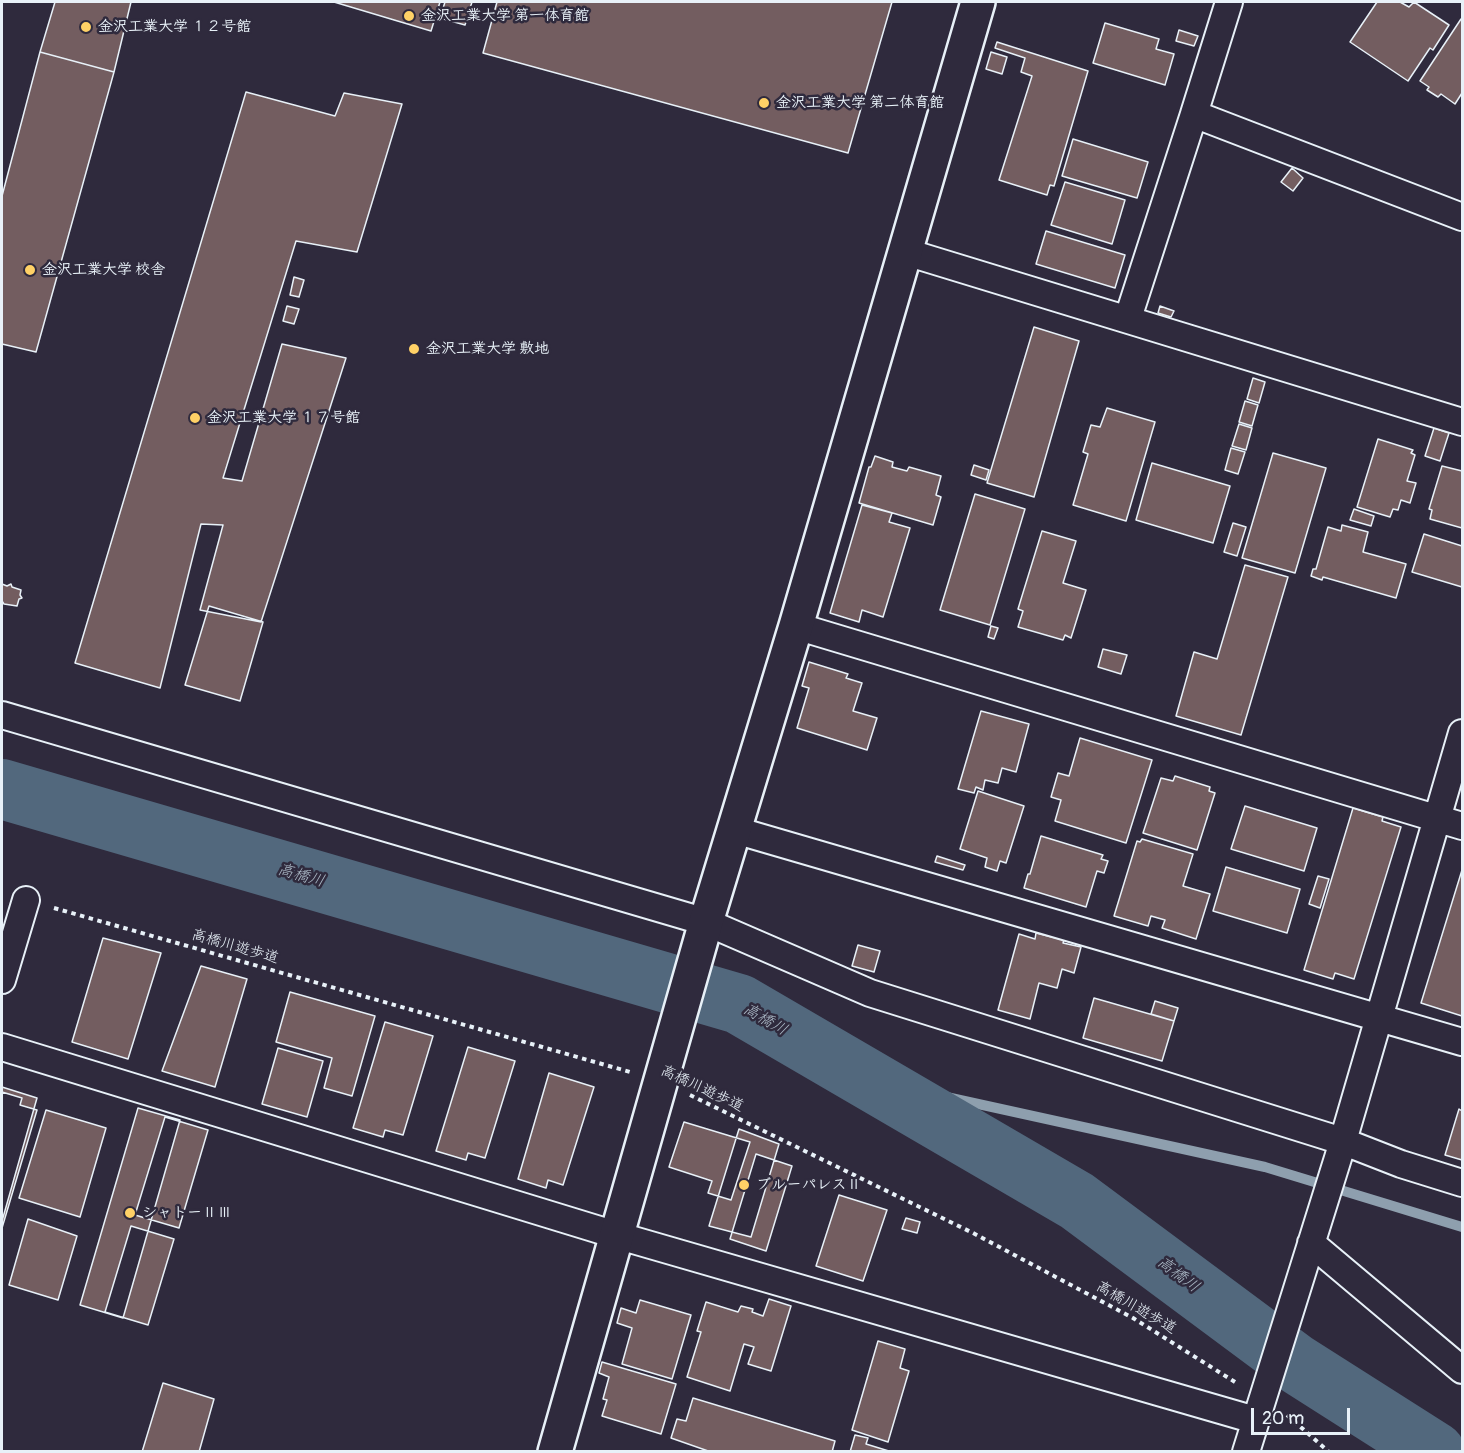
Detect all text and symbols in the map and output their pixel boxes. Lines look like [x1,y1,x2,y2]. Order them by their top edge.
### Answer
place label: 金沢工業大学 第一体育館 [421,7,589,25]
marker: 金沢工業大学 第一体育館 [402,9,416,23]
place label: 金沢工業大学 １２号館 [98,18,251,36]
marker: 金沢工業大学 １２号館 [79,20,93,34]
place label: 金沢工業大学 第二体育館 [776,94,944,112]
marker: 金沢工業大学 第二体育館 [757,96,771,110]
place label: 金沢工業大学 校舎 [42,261,165,279]
marker: 金沢工業大学 校舎 [23,263,37,277]
place label: 金沢工業大学 敷地 [426,340,549,358]
marker: 金沢工業大学 敷地 [407,342,421,356]
place label: 金沢工業大学 １７号館 [207,409,360,427]
marker: 金沢工業大学 １７号館 [188,411,202,425]
water label: 高橋川 [275,860,327,892]
street label: 高橋川遊歩道 [189,926,281,968]
water label: 高橋川 [739,1000,791,1040]
street label: 高橋川遊歩道 [657,1062,747,1116]
place label: ブルーパレスⅡ [756,1176,862,1194]
marker: ブルーパレスⅡ [737,1178,751,1192]
place label: シャトーⅡⅢ [142,1204,232,1222]
marker: シャトーⅡⅢ [123,1206,137,1220]
water label: 高橋川 [1153,1253,1203,1297]
street label: 高橋川遊歩道 [1093,1278,1179,1338]
scale bar [1254,1396,1353,1434]
text: 20 m [1262,1407,1304,1430]

